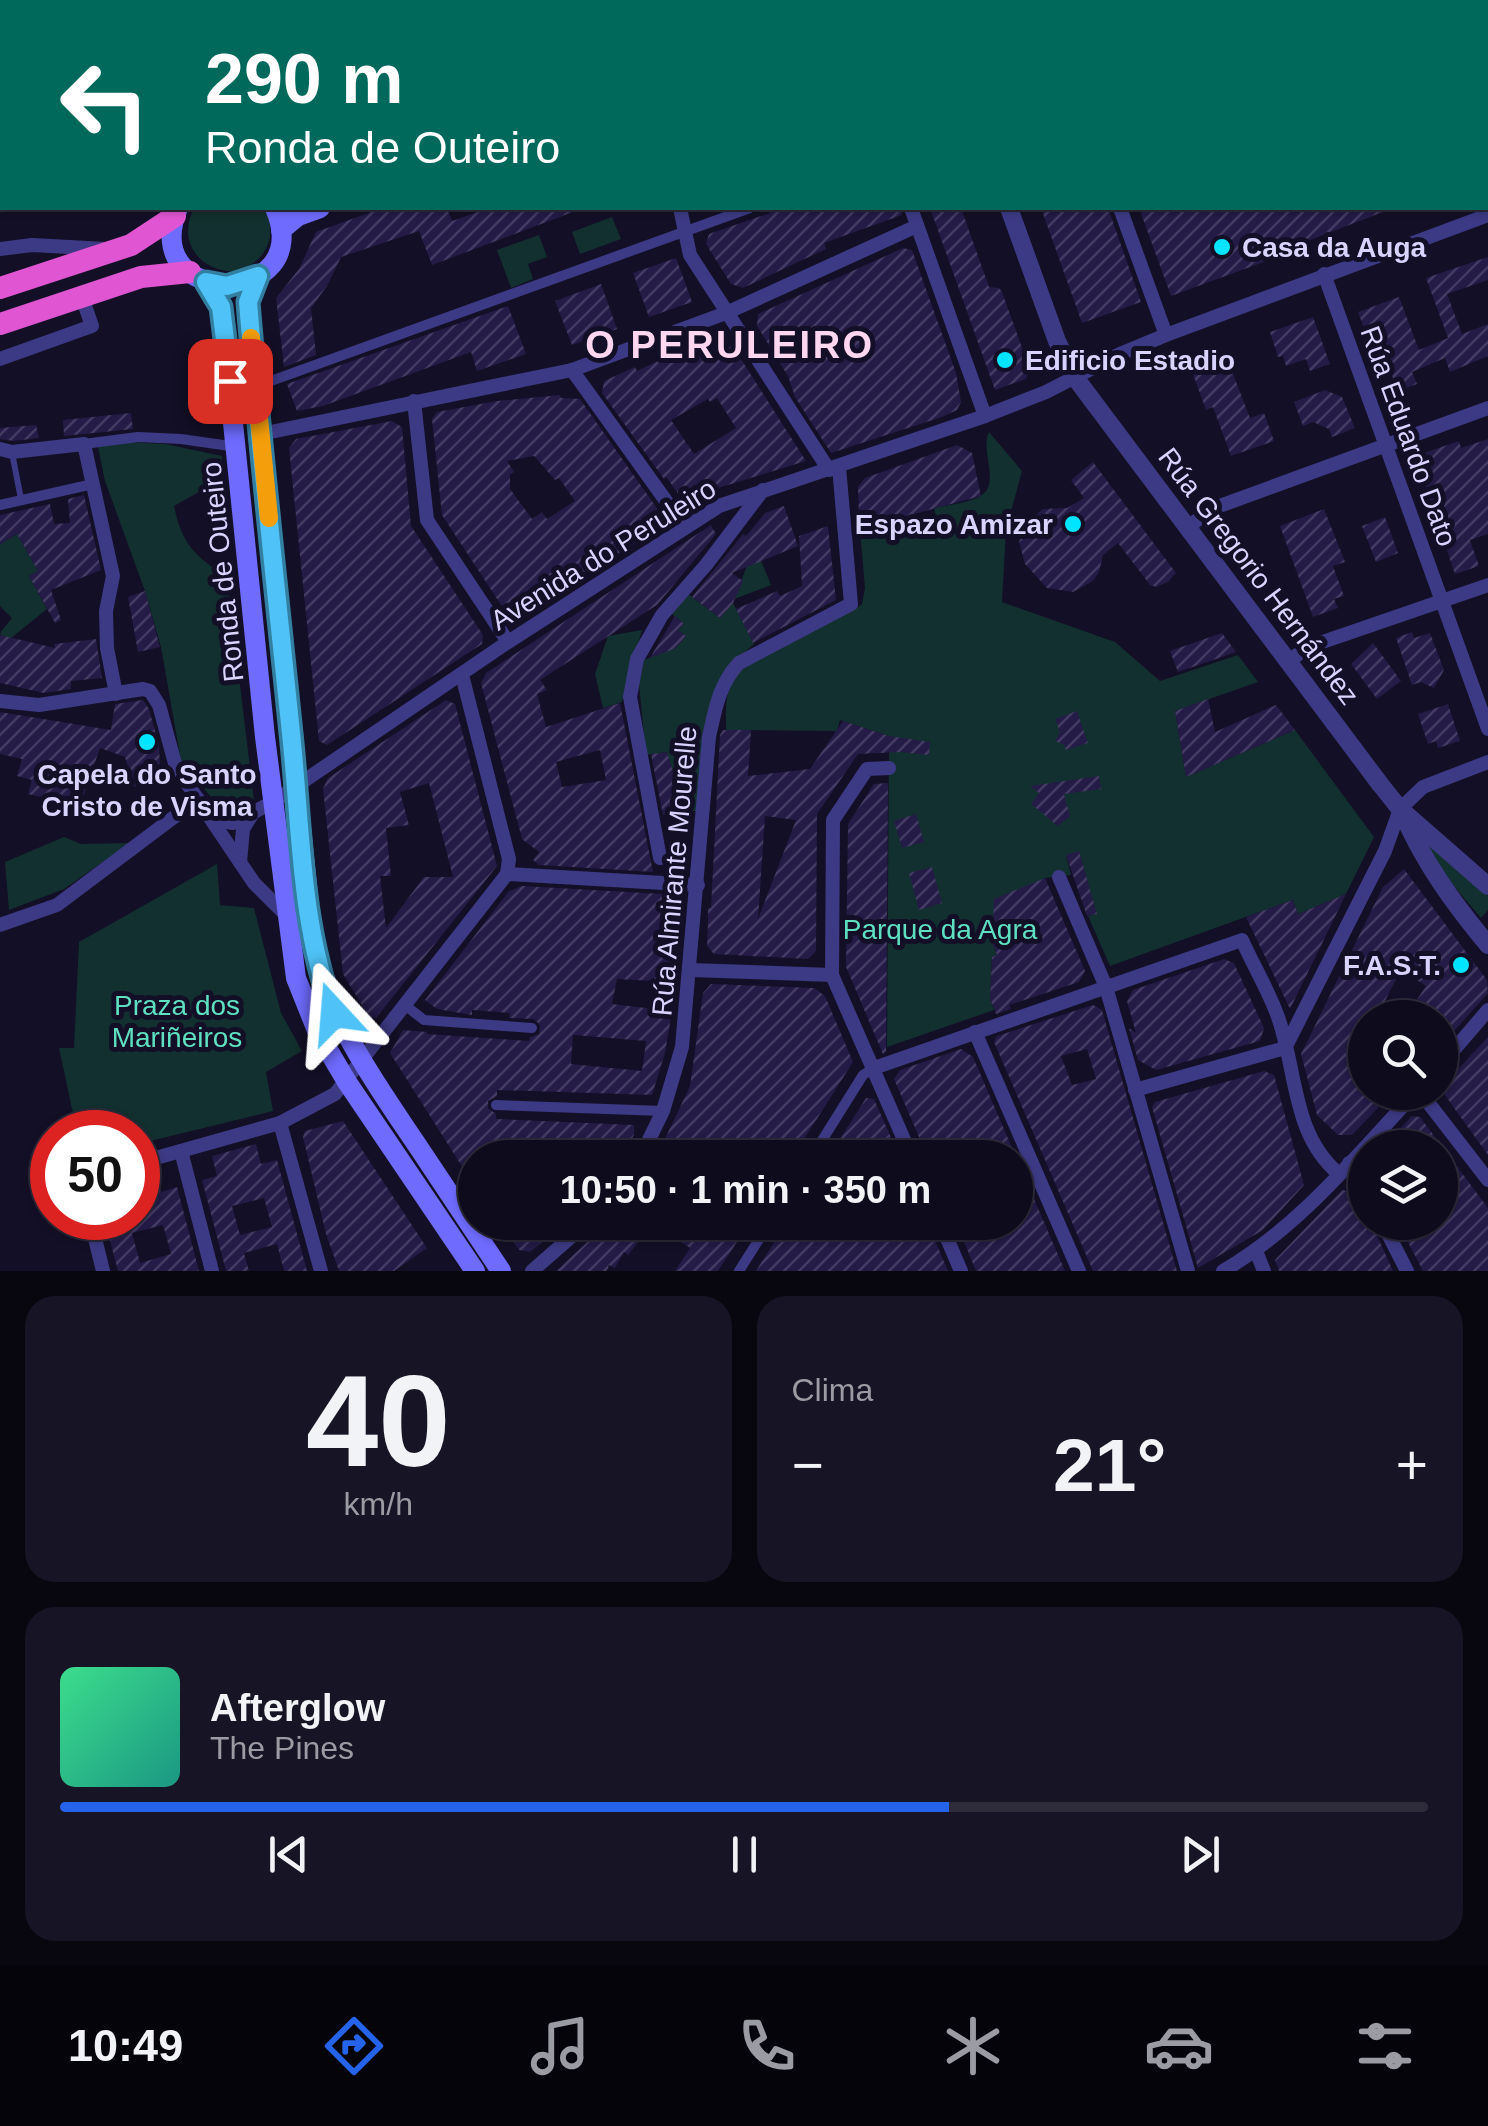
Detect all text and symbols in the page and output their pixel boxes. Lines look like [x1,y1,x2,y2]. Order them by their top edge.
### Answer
icon: left [40,40,170,170]
text: 290 m [205,40,403,118]
text: Ronda de Outeiro [205,122,560,173]
place label: Casa da Auga [1242,232,1427,263]
marker: Casa da Auga [1211,236,1233,258]
street label: Rúa Eduardo Dato [1354,322,1463,550]
district label: O PERULEIRO [585,324,875,366]
pin [188,339,273,424]
place label: Edificio Estadio [1025,345,1235,376]
marker: Edificio Estadio [994,349,1016,371]
icon: arrive [203,354,258,409]
street label: Rúa Gregorio Hernández [1152,442,1365,711]
street label: Ronda de Outeiro [196,460,249,683]
street label: Avenida do Peruleiro [485,473,721,636]
place label: Espazo Amizar [855,509,1053,540]
marker: Espazo Amizar [1062,513,1084,535]
street label: Rúa Almirante Mourelle [646,725,703,1017]
marker: Capela do Santo Cristo de Visma [136,731,158,753]
place label: Capela do Santo Cristo de Visma [37,759,257,822]
park label: Parque da Agra [843,914,1038,945]
place label: F.A.S.T. [1343,950,1441,981]
marker: F.A.S.T. [1450,954,1472,976]
position arrow [282,961,386,1065]
park label: Praza dos Mariñeiros [112,990,242,1053]
map controls [1348,1000,1458,1240]
button: search [1348,1000,1458,1110]
speed limit sign: 50 [30,1110,160,1240]
button: layers [1348,1130,1458,1240]
text: 10:50 · 1 min · 350 m [560,1169,931,1211]
text: 40 [306,1348,451,1494]
text: Clima [792,1372,873,1408]
text: 21° [1053,1423,1166,1507]
text: − [792,1434,824,1496]
text: + [1396,1434,1428,1496]
text: km/h [344,1486,413,1522]
text: Afterglow [210,1687,385,1729]
text: The Pines [210,1730,354,1766]
icon: previous [261,1827,316,1882]
icon: pause [717,1827,772,1882]
icon: next [1173,1827,1228,1882]
icon: directions [319,2011,389,2081]
icon: music [525,2011,595,2081]
icon: phone [732,2011,802,2081]
icon: climate [938,2011,1008,2081]
icon: car [1144,2011,1214,2081]
icon: filters [1350,2011,1420,2081]
text: 10:49 [68,2020,183,2071]

